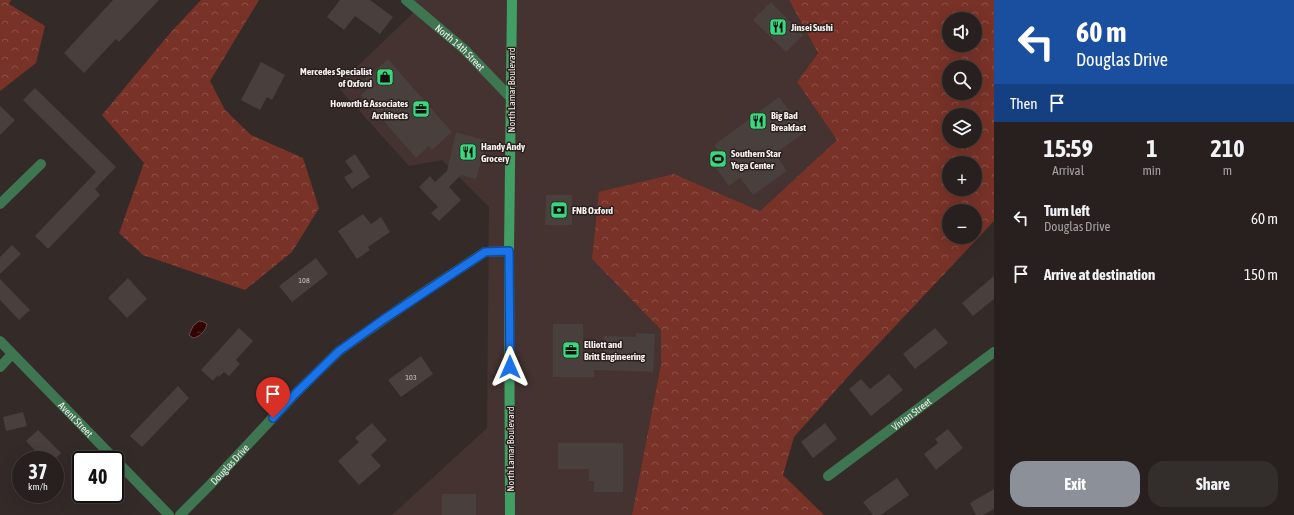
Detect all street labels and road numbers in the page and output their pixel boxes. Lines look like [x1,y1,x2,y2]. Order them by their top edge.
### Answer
street label: North 14th Street [433,22,487,73]
street label: North Lamar Boulevard [506,47,517,132]
street label: Vivian Street [889,395,933,432]
street label: Avent Street [56,399,95,439]
street label: North Lamar Boulevard [505,406,516,491]
street label: Douglas Drive [208,441,251,487]

